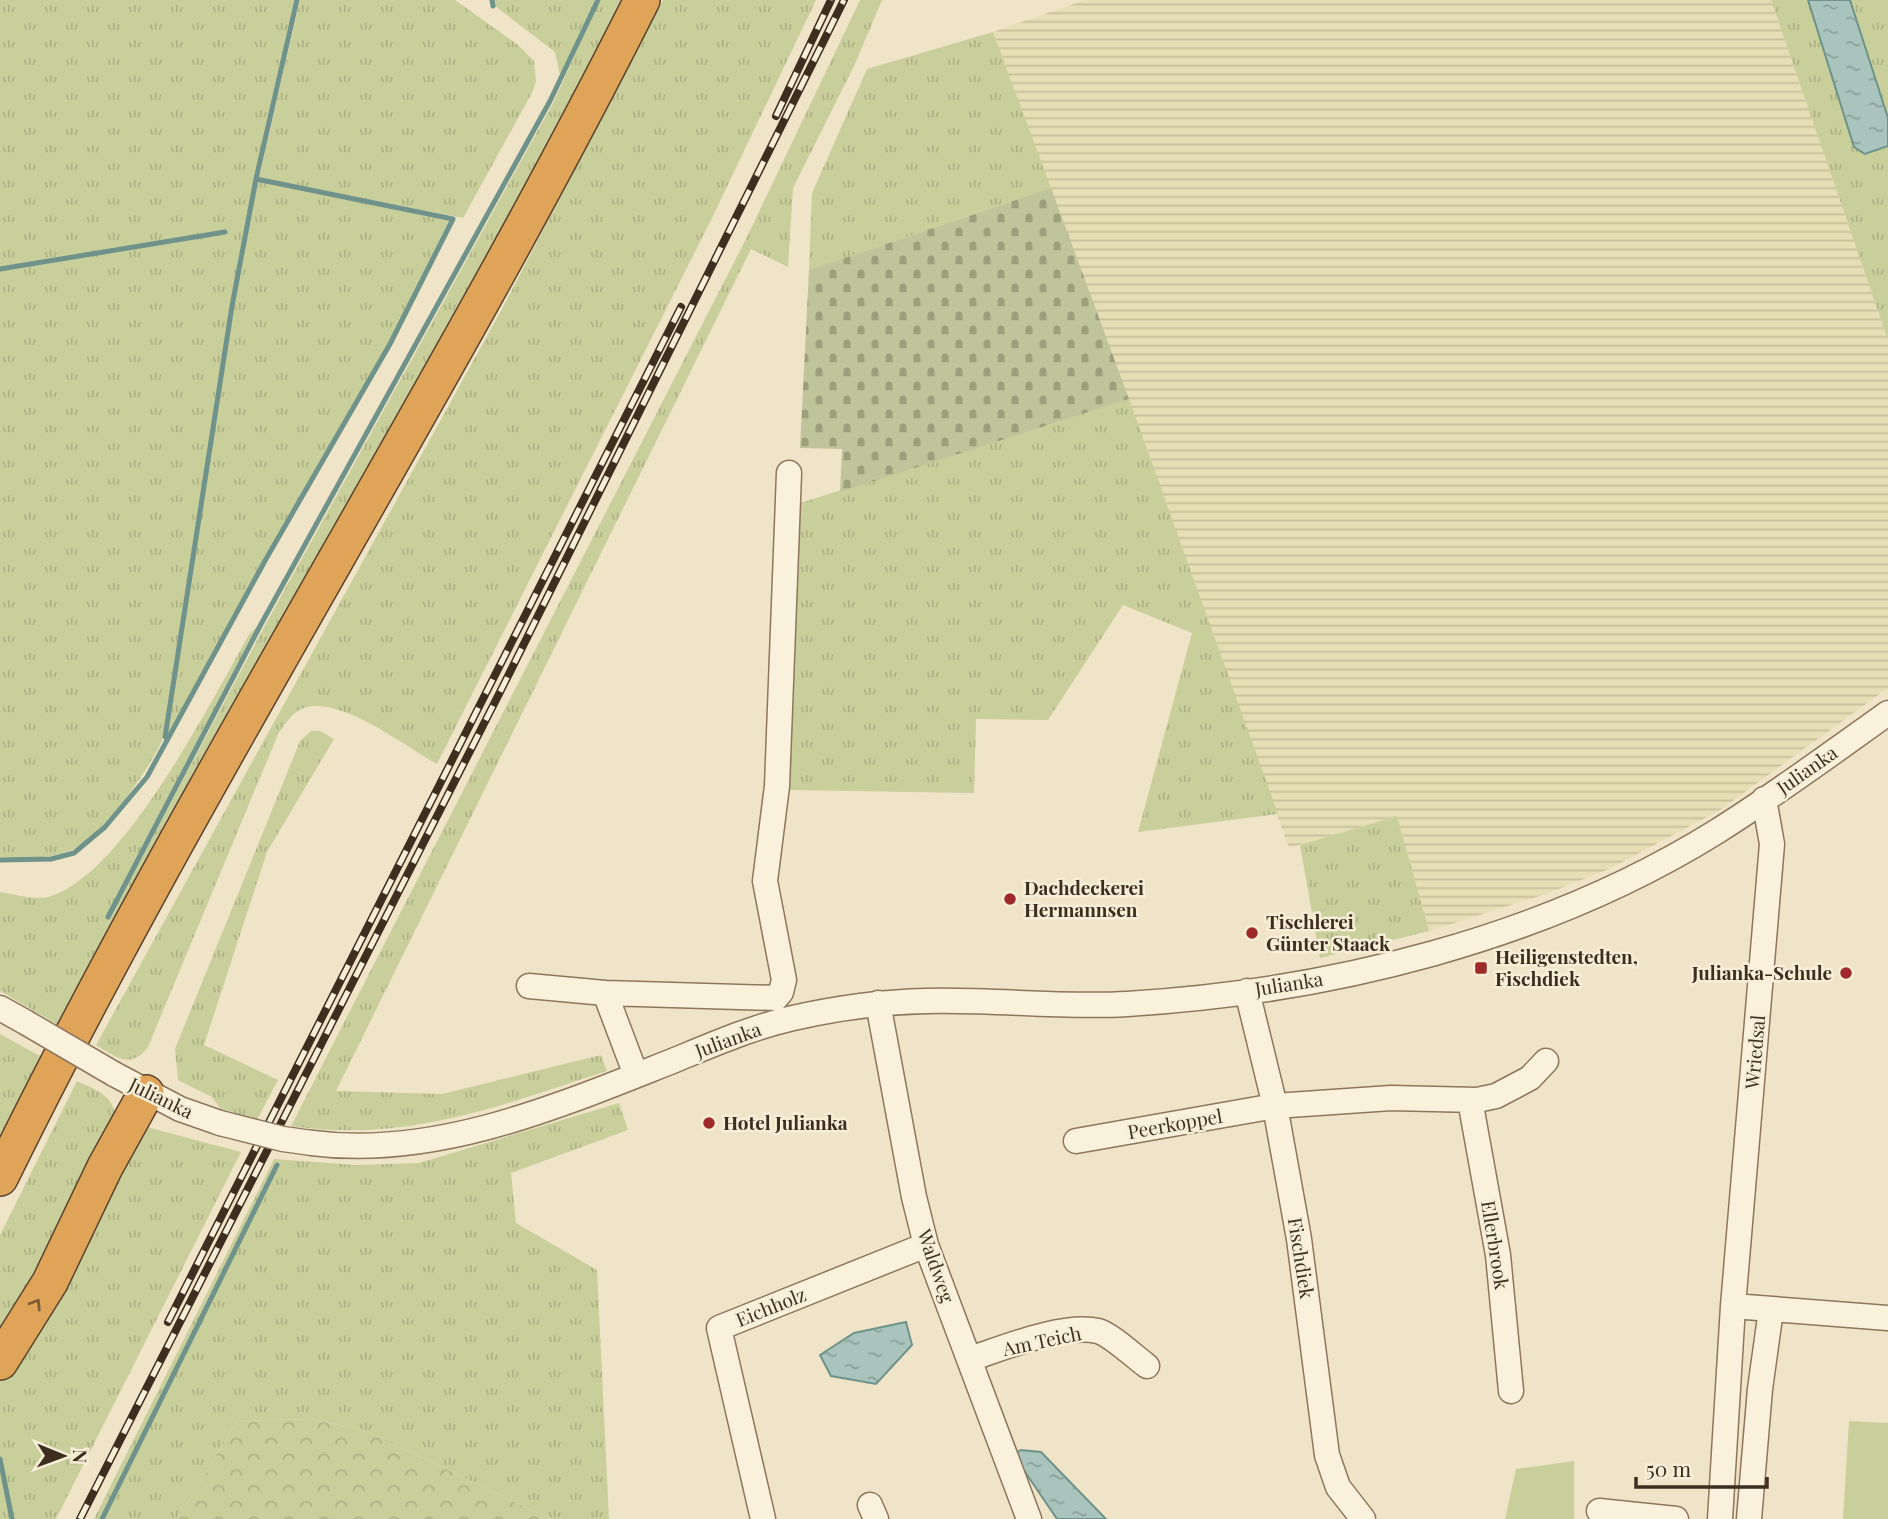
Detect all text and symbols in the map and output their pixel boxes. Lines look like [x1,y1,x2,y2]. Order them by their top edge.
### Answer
street label: Julianka [1770,739,1842,800]
place label: Dachdeckerei Hermannsen [1024,874,1144,922]
marker: Dachdeckerei Hermannsen [1002,891,1018,907]
place label: Tischlerei Günter Staack [1266,908,1391,956]
marker: Tischlerei Günter Staack [1244,925,1260,941]
place label: Heiligenstedten, Fischdiek [1495,943,1638,991]
place label: Julianka-Schule [1691,959,1832,985]
marker: Heiligenstedten, Fischdiek [1473,960,1489,976]
street label: Julianka [1252,965,1325,1001]
marker: Julianka-Schule [1838,965,1854,981]
street label: Wriedsal [1738,1013,1770,1091]
street label: Julianka [690,1015,765,1063]
street label: Julianka [124,1070,198,1124]
street label: Peerkoppel [1125,1102,1225,1144]
place label: Hotel Julianka [723,1109,848,1135]
marker: Hotel Julianka [701,1115,717,1131]
street label: Ellerbrook [1476,1198,1516,1292]
street label: Fischdiek [1283,1215,1321,1301]
street label: Waldweg [912,1225,962,1306]
street label: Eichholz [732,1280,810,1332]
one-way arrow [28,1298,41,1311]
street label: Am Teich [999,1319,1083,1361]
north arrow [28,1421,98,1491]
scale bar [1636,1446,1767,1490]
text: N [68,1449,94,1464]
text: 50 m [1646,1454,1692,1482]

